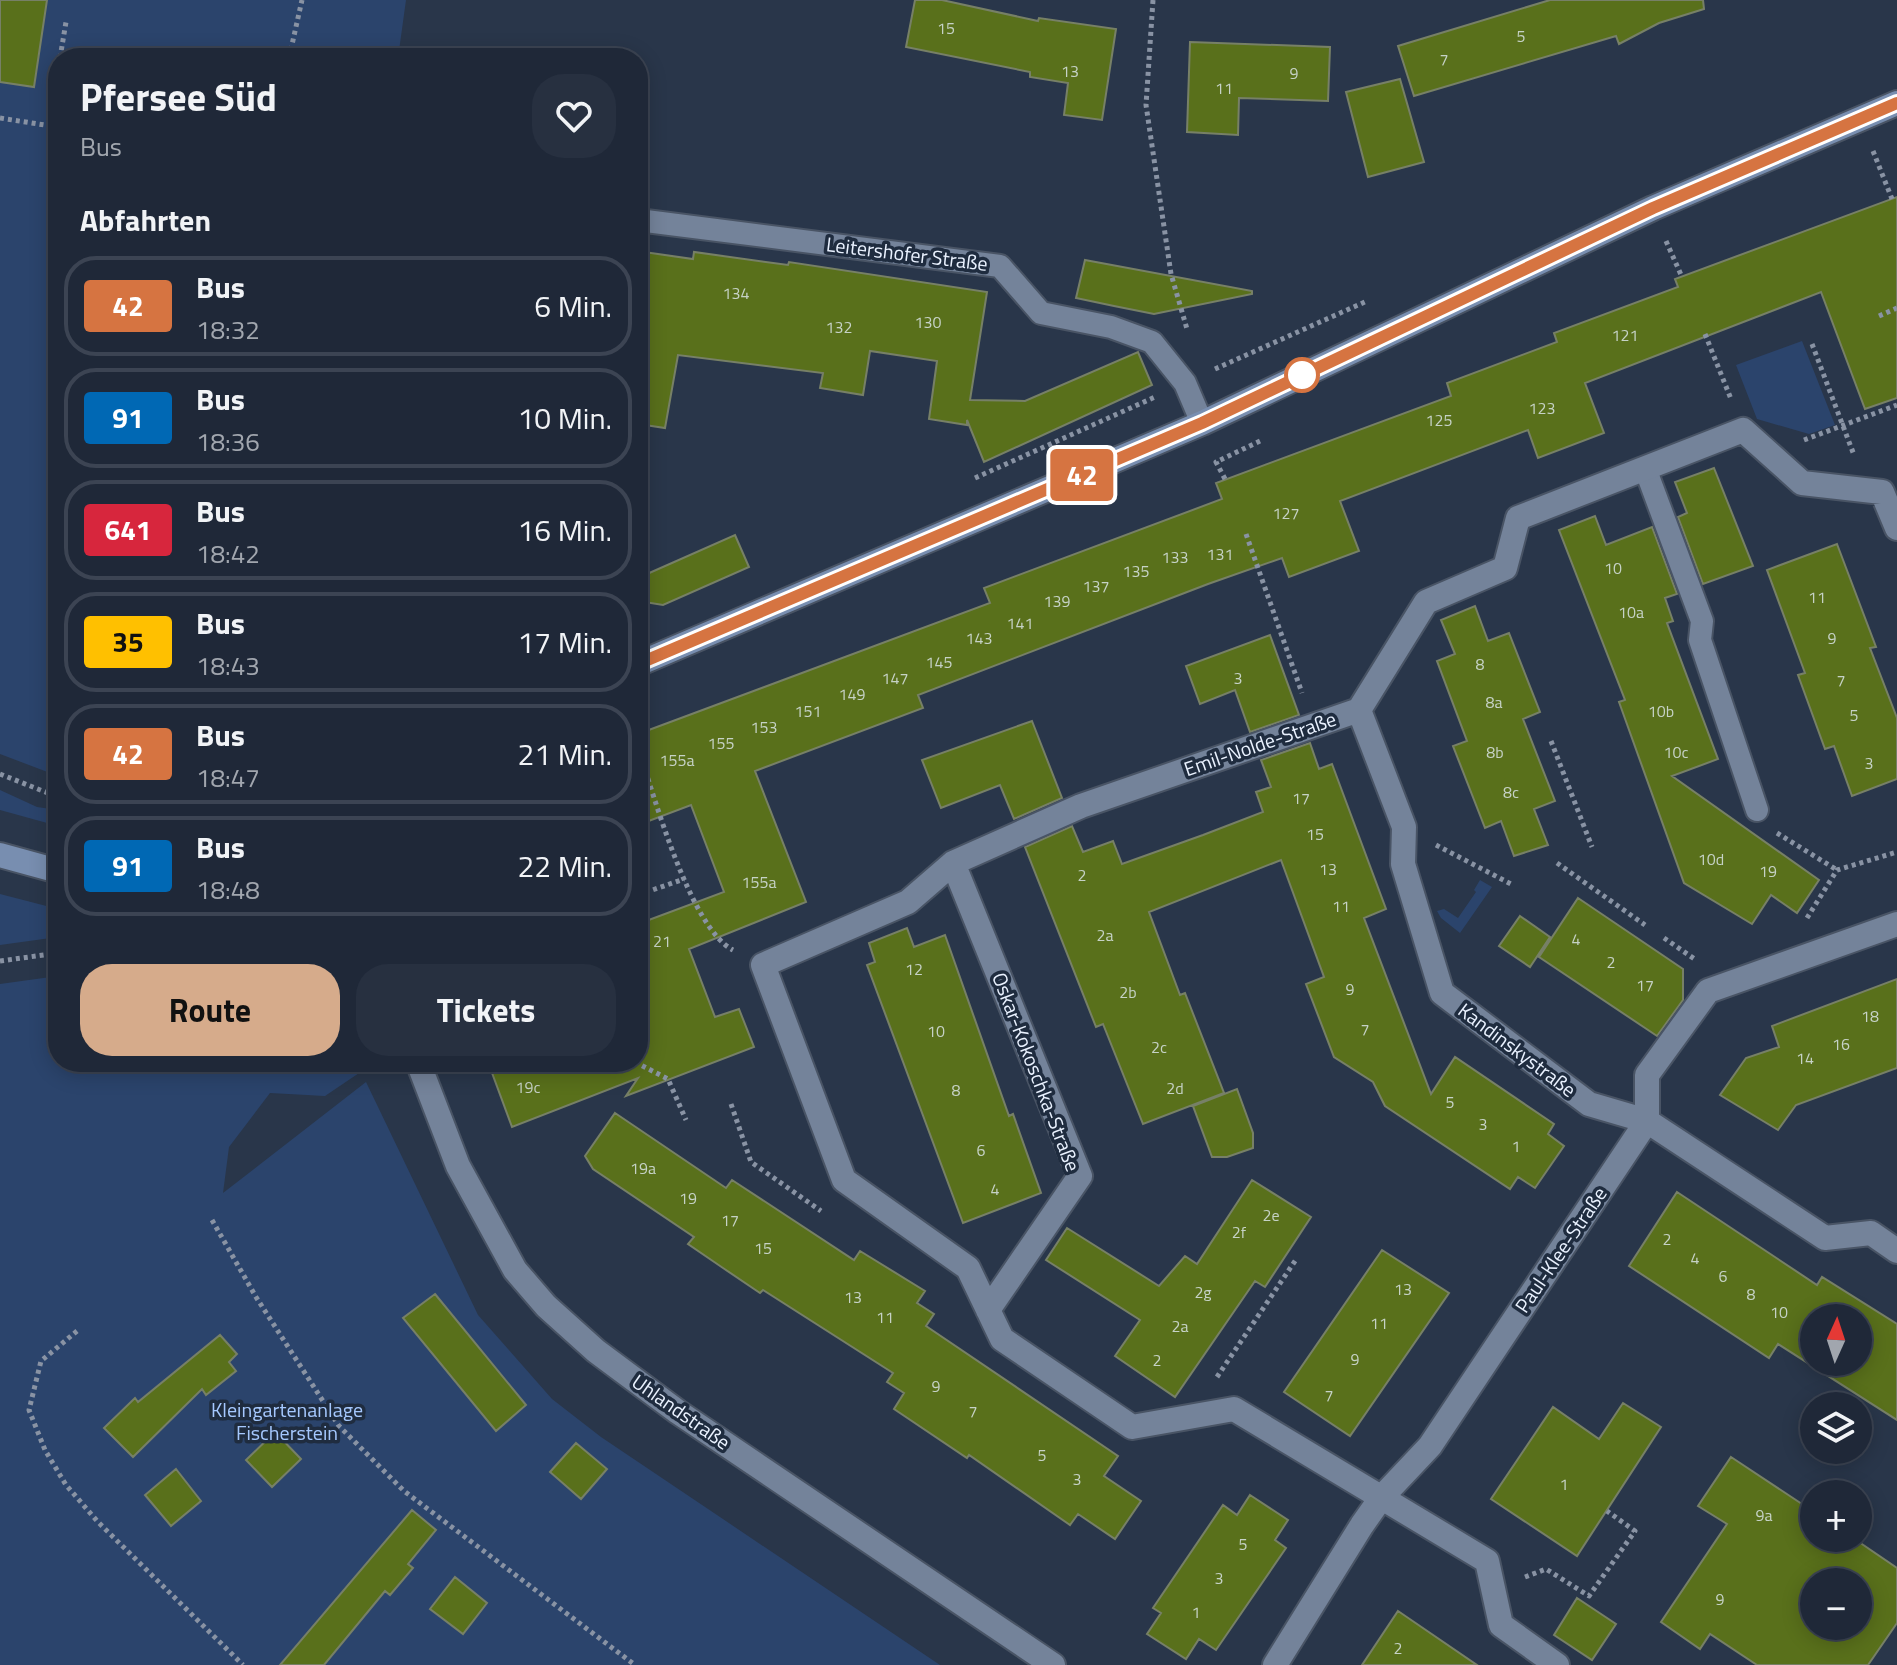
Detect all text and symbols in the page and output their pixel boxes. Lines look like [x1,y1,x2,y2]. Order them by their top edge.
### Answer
house number: 15 [937,16,955,40]
house number: 5 [1517,24,1526,48]
house number: 7 [1440,47,1448,71]
house number: 13 [1061,59,1079,83]
house number: 9 [1290,61,1299,85]
text: Pfersee Süd [80,68,277,126]
button: heart [532,74,616,158]
house number: 11 [1215,76,1233,100]
text: Bus [80,127,122,166]
text: Abfahrten [80,197,211,243]
street label: Leitershofer Straße [824,228,990,279]
text: Bus [196,264,245,310]
house number: 134 [723,281,749,305]
text: 6 Min. [534,283,612,329]
text: 42 [112,284,144,327]
text: 18:32 [196,310,260,349]
house number: 130 [915,310,941,334]
house number: 132 [826,315,852,339]
house number: 121 [1612,323,1638,347]
unlabelled marker [1285,358,1319,392]
text: Bus [196,376,245,422]
text: 10 Min. [517,395,612,441]
text: 91 [112,396,144,439]
house number: 123 [1529,396,1555,420]
house number: 125 [1426,408,1452,432]
text: 18:36 [196,422,260,461]
line badge: 42 [1046,449,1118,501]
text: 42 [1066,453,1098,496]
text: Bus [196,488,245,534]
house number: 127 [1273,501,1299,525]
text: 16 Min. [517,507,612,553]
text: 641 [104,508,152,551]
text: 18:42 [196,534,260,573]
house number: 131 [1207,542,1233,566]
house number: 133 [1162,545,1188,569]
house number: 10 [1604,556,1622,580]
house number: 135 [1123,559,1149,583]
house number: 137 [1083,574,1109,598]
house number: 11 [1808,585,1826,609]
house number: 139 [1044,589,1070,613]
text: Bus [196,600,245,646]
house number: 10a [1618,600,1644,624]
house number: 141 [1007,611,1033,635]
text: 17 Min. [517,619,612,665]
text: 35 [112,620,144,663]
house number: 143 [966,626,992,650]
house number: 9 [1828,626,1837,650]
text: 18:43 [196,646,260,685]
house number: 145 [926,650,952,674]
house number: 8 [1476,652,1485,676]
house number: 147 [882,666,908,690]
house number: 3 [1234,666,1242,690]
house number: 7 [1837,668,1845,692]
house number: 149 [839,682,865,706]
house number: 8a [1486,690,1502,714]
house number: 151 [795,699,821,723]
house number: 10b [1648,699,1674,723]
street label: Emil-Nolde-Straße [1180,703,1340,784]
house number: 5 [1850,703,1859,727]
text: Bus [196,712,245,758]
house number: 153 [751,715,777,739]
text: 21 Min. [517,731,612,777]
house number: 155 [708,731,734,755]
text: 42 [112,732,144,775]
house number: 8b [1486,740,1504,764]
house number: 10c [1664,740,1688,764]
house number: 155a [660,748,694,772]
house number: 3 [1865,751,1873,775]
text: 18:47 [196,758,260,797]
house number: 8c [1503,780,1519,804]
house number: 17 [1292,786,1310,810]
house number: 15 [1306,822,1324,846]
text: Bus [196,824,245,870]
text: 22 Min. [517,843,612,889]
text: 91 [112,844,144,887]
house number: 10d [1698,847,1724,871]
house number: 13 [1319,857,1337,881]
house number: 19 [1759,859,1777,883]
house number: 2 [1078,863,1086,887]
text: 18:48 [196,870,260,909]
house number: 155a [742,870,776,894]
house number: 11 [1332,894,1350,918]
house number: 2a [1097,923,1113,947]
house number: 4 [1572,927,1581,951]
house number: 21 [653,929,671,953]
house number: 2 [1607,950,1615,974]
house number: 12 [905,957,923,981]
button: Route [80,964,340,1056]
button: Tickets [356,964,616,1056]
street label: Oskar-Kokoschka-Straße [984,968,1089,1176]
house number: 17 [1636,973,1654,997]
house number: 9 [1346,977,1355,1001]
house number: 2b [1119,980,1137,1004]
street label: Kandinskystraße [1452,995,1583,1104]
house number: 18 [1861,1004,1879,1028]
house number: 7 [1361,1017,1369,1041]
house number: 10 [927,1019,945,1043]
house number: 16 [1832,1032,1850,1056]
house number: 2c [1151,1035,1167,1059]
house number: 14 [1796,1046,1814,1070]
house number: 19c [516,1075,540,1099]
house number: 2d [1166,1076,1184,1100]
house number: 8 [952,1078,961,1102]
house number: 5 [1446,1090,1455,1114]
house number: 3 [1479,1112,1487,1136]
house number: 1 [1512,1134,1520,1158]
house number: 6 [977,1138,986,1162]
house number: 19a [630,1156,656,1180]
house number: 4 [991,1177,1000,1201]
street label: Paul-Klee-Straße [1507,1180,1614,1319]
house number: 19 [679,1186,697,1210]
house number: 2e [1262,1203,1280,1227]
house number: 17 [721,1208,739,1232]
house number: 2f [1232,1220,1247,1244]
house number: 2 [1663,1227,1671,1251]
house number: 15 [754,1236,772,1260]
house number: 4 [1691,1246,1700,1270]
house number: 6 [1719,1264,1728,1288]
house number: 13 [1394,1277,1412,1301]
house number: 2g [1194,1280,1212,1304]
house number: 8 [1747,1282,1756,1306]
house number: 13 [844,1285,862,1309]
house number: 10 [1770,1300,1788,1324]
north arrow [1800,1304,1872,1376]
map controls [1800,1304,1872,1640]
house number: 11 [876,1305,894,1329]
house number: 11 [1370,1311,1388,1335]
house number: 2a [1172,1314,1188,1338]
house number: 9 [1351,1347,1360,1371]
house number: 2 [1153,1348,1161,1372]
street label: Uhlandstraße [626,1366,737,1457]
house number: 9 [932,1374,941,1398]
house number: 7 [1325,1383,1333,1407]
button: layers [1800,1392,1872,1464]
park label: Kleingartenanlage Fischerstein [211,1394,363,1448]
house number: 7 [969,1399,977,1423]
house number: 5 [1038,1443,1047,1467]
house number: 3 [1073,1467,1081,1491]
house number: 1 [1560,1472,1568,1496]
button: + [1800,1480,1872,1552]
house number: 9a [1756,1503,1772,1527]
house number: 5 [1239,1532,1248,1556]
house number: 3 [1215,1566,1223,1590]
button: − [1800,1568,1872,1640]
house number: 9 [1716,1587,1725,1611]
house number: 1 [1192,1600,1200,1624]
house number: 2 [1394,1636,1402,1660]

